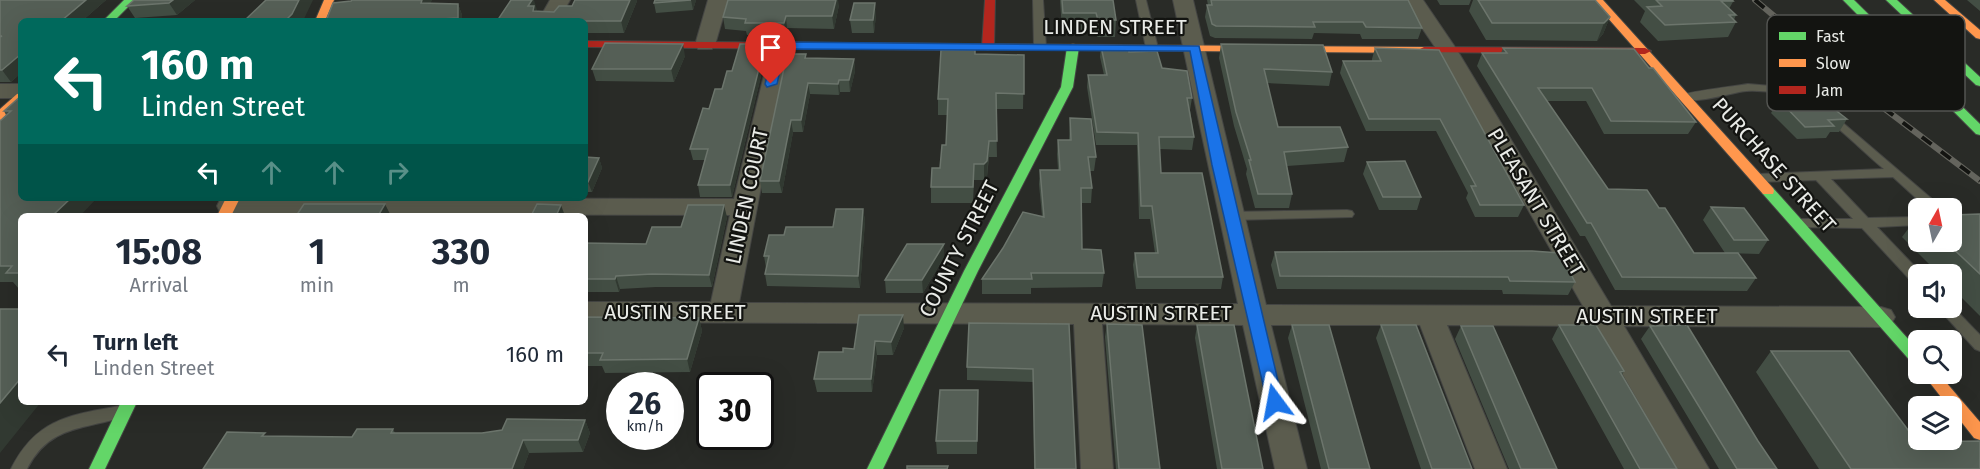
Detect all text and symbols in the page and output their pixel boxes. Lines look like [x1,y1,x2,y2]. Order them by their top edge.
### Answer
street label: LINDEN STREET [1043,14,1187,40]
legend [1767,15,1965,111]
pin [745,22,796,84]
text: Fast [1816,27,1845,46]
icon: arrive [754,31,787,64]
text: 160 m [141,40,254,90]
icon: left [42,42,120,120]
text: Slow [1816,54,1851,73]
text: Jam [1816,81,1843,100]
text: Linden Street [141,91,305,123]
street label: PURCHASE STREET [1707,92,1842,238]
street label: PLEASANT STREET [1482,123,1590,281]
street label: LINDEN COURT [720,125,774,266]
icon: left [192,156,225,189]
icon: ahead [255,156,288,189]
icon: ahead [318,156,351,189]
icon: right [381,156,414,189]
street label: COUNTY STREET [913,176,1005,322]
north arrow [1908,198,1962,252]
map controls [1908,198,1962,450]
text: 15:08 [116,230,202,274]
text: 1 [309,230,325,274]
text: 330 [432,230,490,274]
button: sound [1908,264,1962,318]
text: Arrival [130,273,188,297]
text: min [300,273,334,297]
text: m [453,273,470,297]
street label: AUSTIN STREET [604,299,746,325]
street label: AUSTIN STREET [1090,300,1232,326]
street label: AUSTIN STREET [1576,303,1718,329]
text: Turn left [93,329,178,356]
button: search [1908,330,1962,384]
icon: left [42,338,75,371]
text: 160 m [506,341,564,368]
text: Linden Street [93,356,214,380]
position arrow [1243,370,1307,434]
speed limit sign: 30 [696,372,774,450]
text: 26 [629,386,661,422]
button: layers [1908,396,1962,450]
text: km/h [626,417,664,435]

